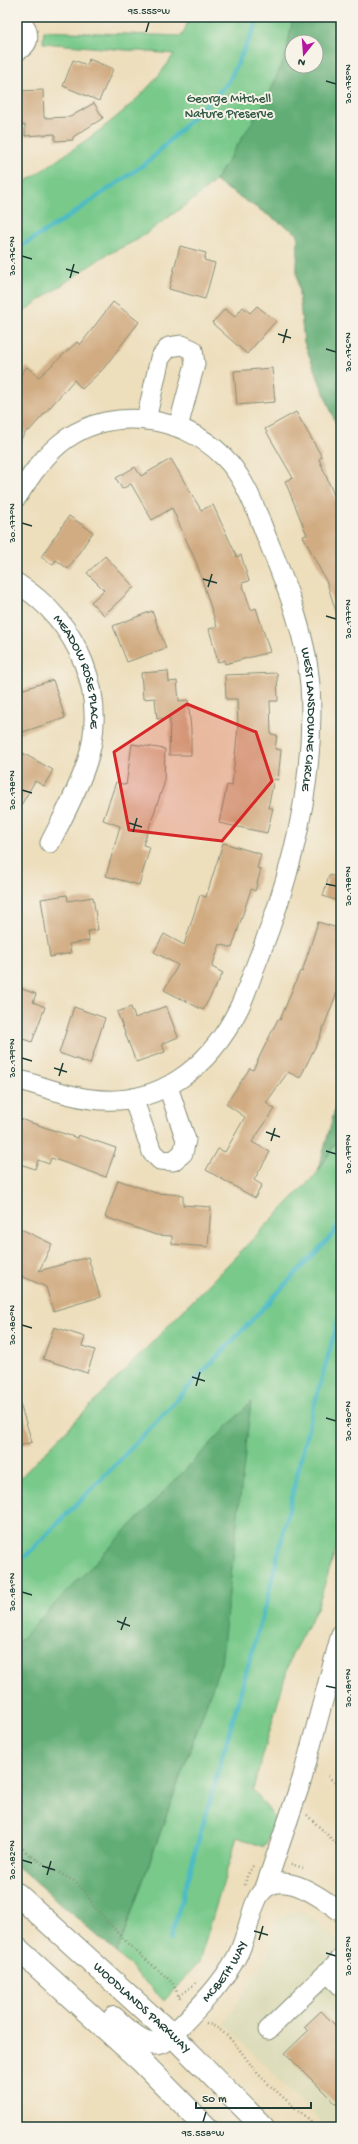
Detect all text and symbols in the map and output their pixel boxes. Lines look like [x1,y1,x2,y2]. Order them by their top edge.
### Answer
text: 95.555°W [127,6,171,18]
north arrow [284,34,324,74]
text: N [296,55,307,68]
text: 30.175°N [343,64,355,105]
park label: George Mitchell Nature Preserve [185,92,274,122]
text: 30.176°N [7,236,19,277]
text: 30.176°N [343,332,355,373]
text: 30.177°N [7,503,19,544]
text: 30.177°N [343,599,355,640]
street label: MEADOW ROSE PLACE [50,612,102,730]
street label: WEST LANSDOWNE CIRCLE [297,646,318,793]
text: 30.178°N [7,770,19,811]
text: 30.178°N [343,866,355,907]
text: 30.179°N [7,1038,19,1079]
text: 30.179°N [343,1134,355,1175]
text: 30.180°N [7,1304,19,1346]
text: 30.180°N [343,1400,355,1442]
text: 30.181°N [7,1572,19,1612]
text: 30.181°N [343,1668,355,1708]
text: 30.182°N [7,1840,19,1881]
text: 30.182°N [343,1936,355,1977]
street label: MCBETH WAY [199,1939,251,2006]
street label: WOODLANDS PARKWAY [90,1959,194,2057]
scale bar [196,2084,311,2110]
text: 50 m [202,2093,227,2107]
text: 95.558°W [181,2128,225,2140]

